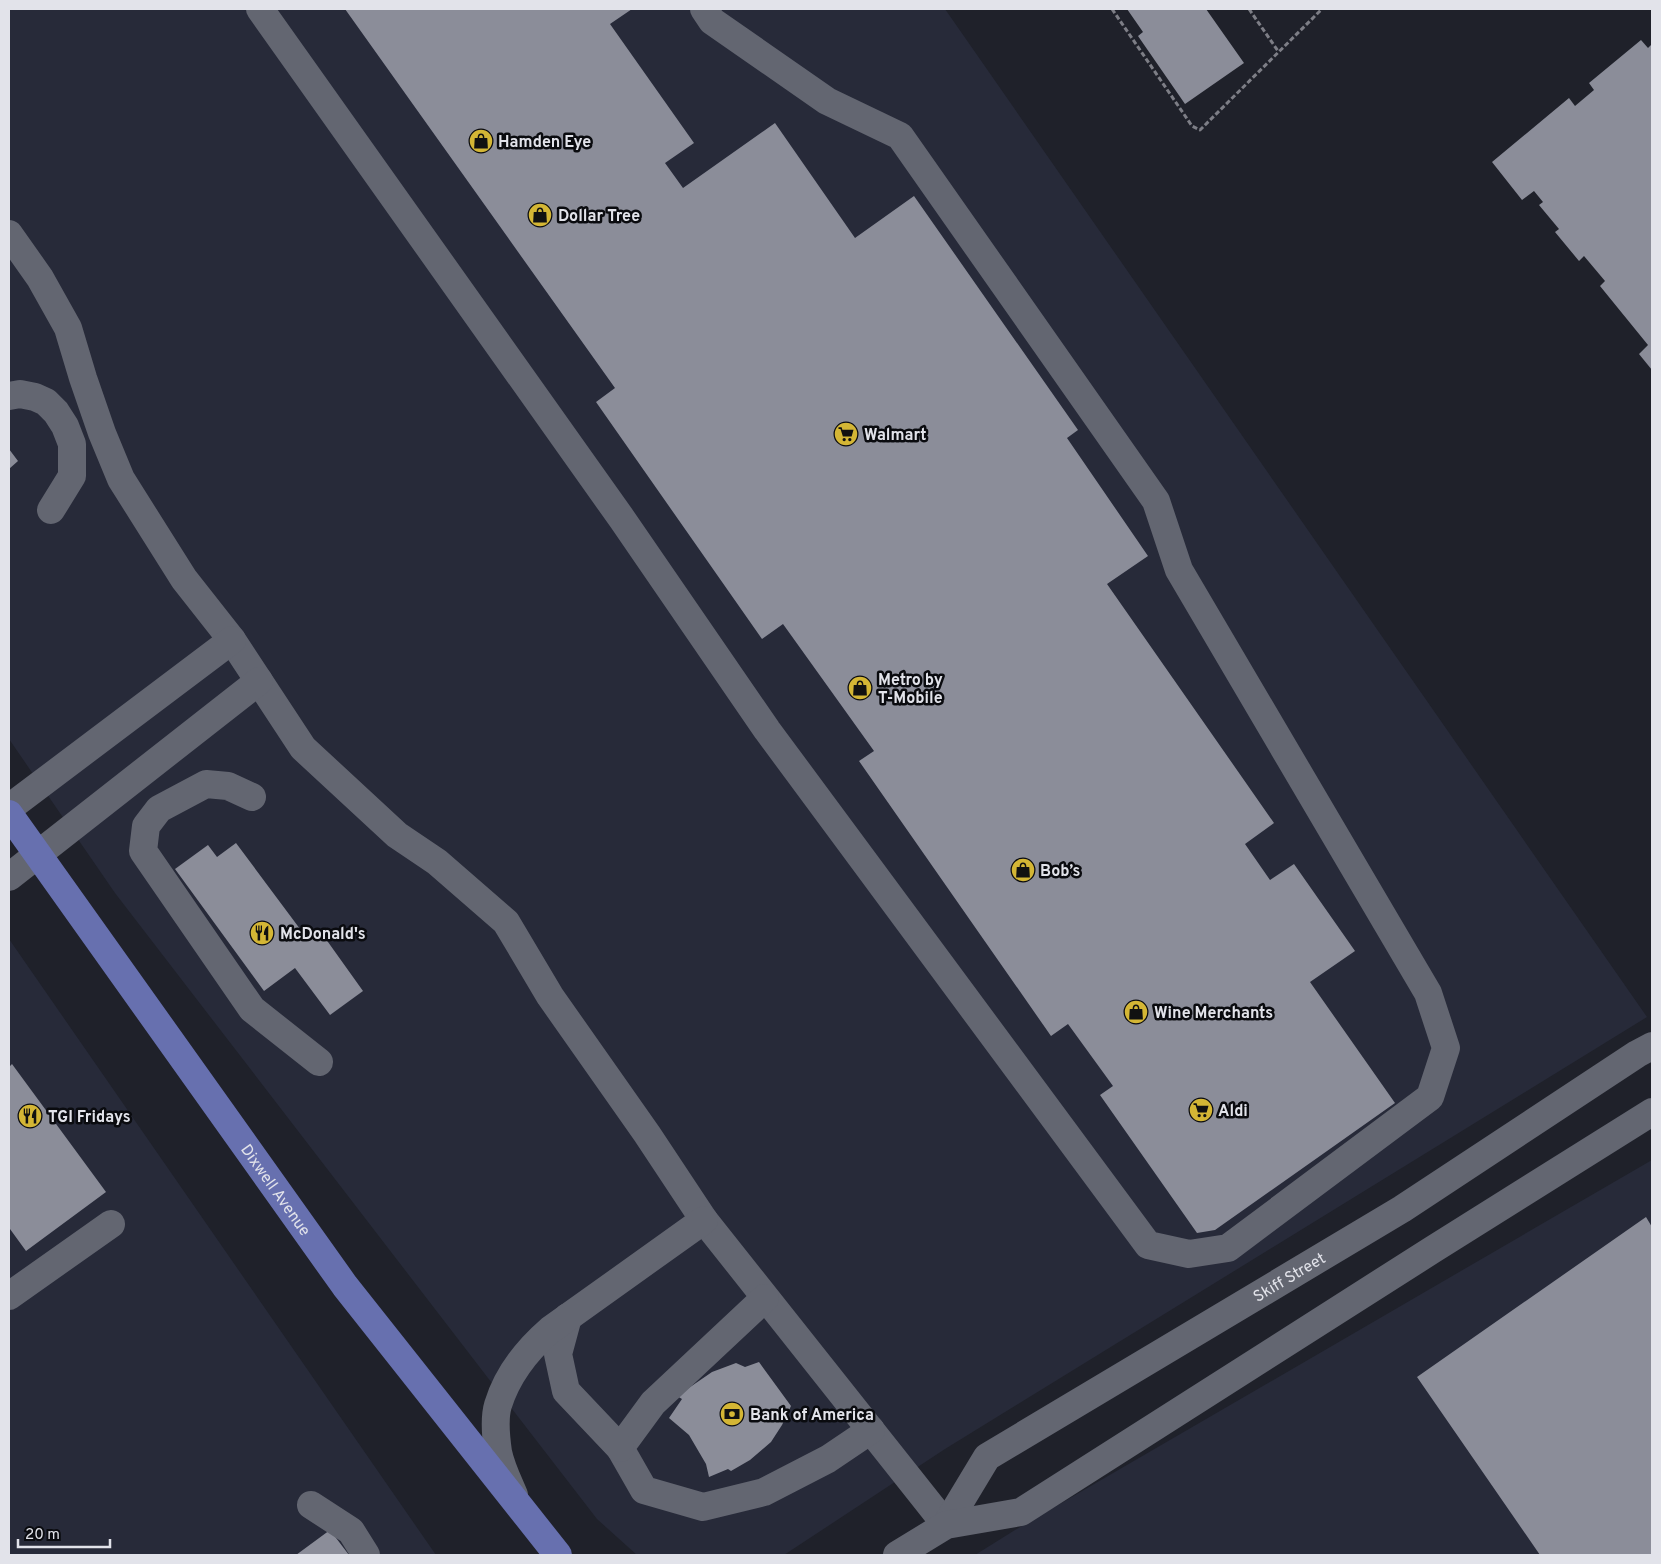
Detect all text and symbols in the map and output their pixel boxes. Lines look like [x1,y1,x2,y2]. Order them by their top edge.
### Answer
shop icon: Hamden Eye [468,128,494,154]
place label: Hamden Eye [498,133,591,153]
shop icon: Dollar Tree [527,202,553,228]
place label: Dollar Tree [558,207,640,227]
supermarket icon: Walmart [833,421,859,447]
place label: Walmart [864,426,927,446]
place label: Metro by T-Mobile [878,671,943,709]
shop icon: Metro by T-Mobile [847,675,873,701]
shop icon: Bob’s [1010,857,1036,883]
place label: Bob’s [1040,862,1080,882]
restaurant icon: McDonald's [249,920,275,946]
place label: McDonald's [280,925,366,945]
shop icon: Wine Merchants [1123,999,1149,1025]
place label: Wine Merchants [1154,1004,1273,1024]
supermarket icon: Aldi [1188,1097,1214,1123]
place label: Aldi [1218,1102,1248,1122]
restaurant icon: TGI Fridays [17,1103,43,1129]
place label: TGI Fridays [48,1108,131,1128]
street label: Dixwell Avenue [235,1141,314,1241]
street label: Skiff Street [1250,1249,1330,1308]
bank icon: Bank of America [719,1401,745,1427]
place label: Bank of America [750,1406,874,1426]
scale bar [18,1516,110,1548]
text: 20 m [25,1526,60,1545]

